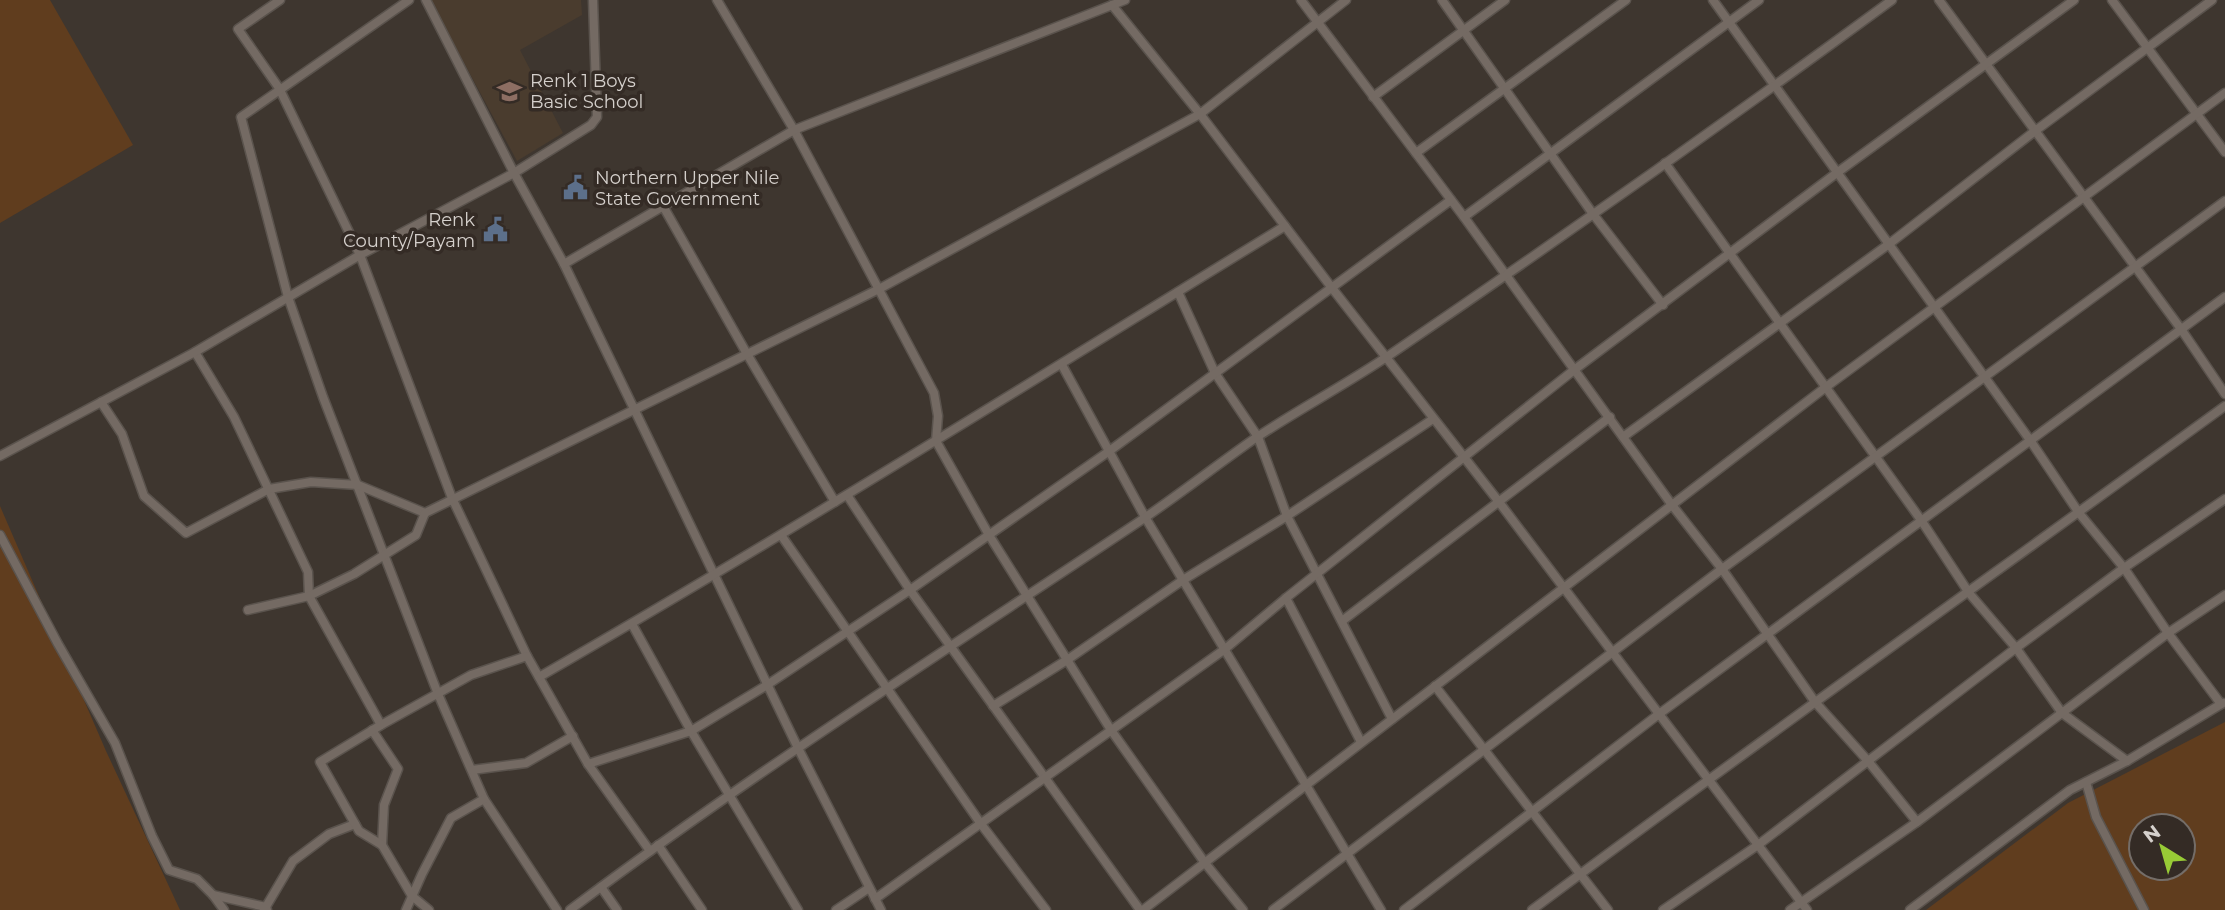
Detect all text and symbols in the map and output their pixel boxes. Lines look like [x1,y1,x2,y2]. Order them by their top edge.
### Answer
place label: Renk 1 Boys Basic School [530,70,643,113]
school or university icon: Renk 1 Boys Basic School [496,77,524,105]
place label: Northern Upper Nile State Government [595,167,780,210]
public building icon: Northern Upper Nile State Government [561,174,589,202]
place label: Renk County/Payam [343,209,475,252]
public building icon: Renk County/Payam [481,216,509,244]
north arrow [2127,812,2197,882]
text: N [2139,820,2165,848]

